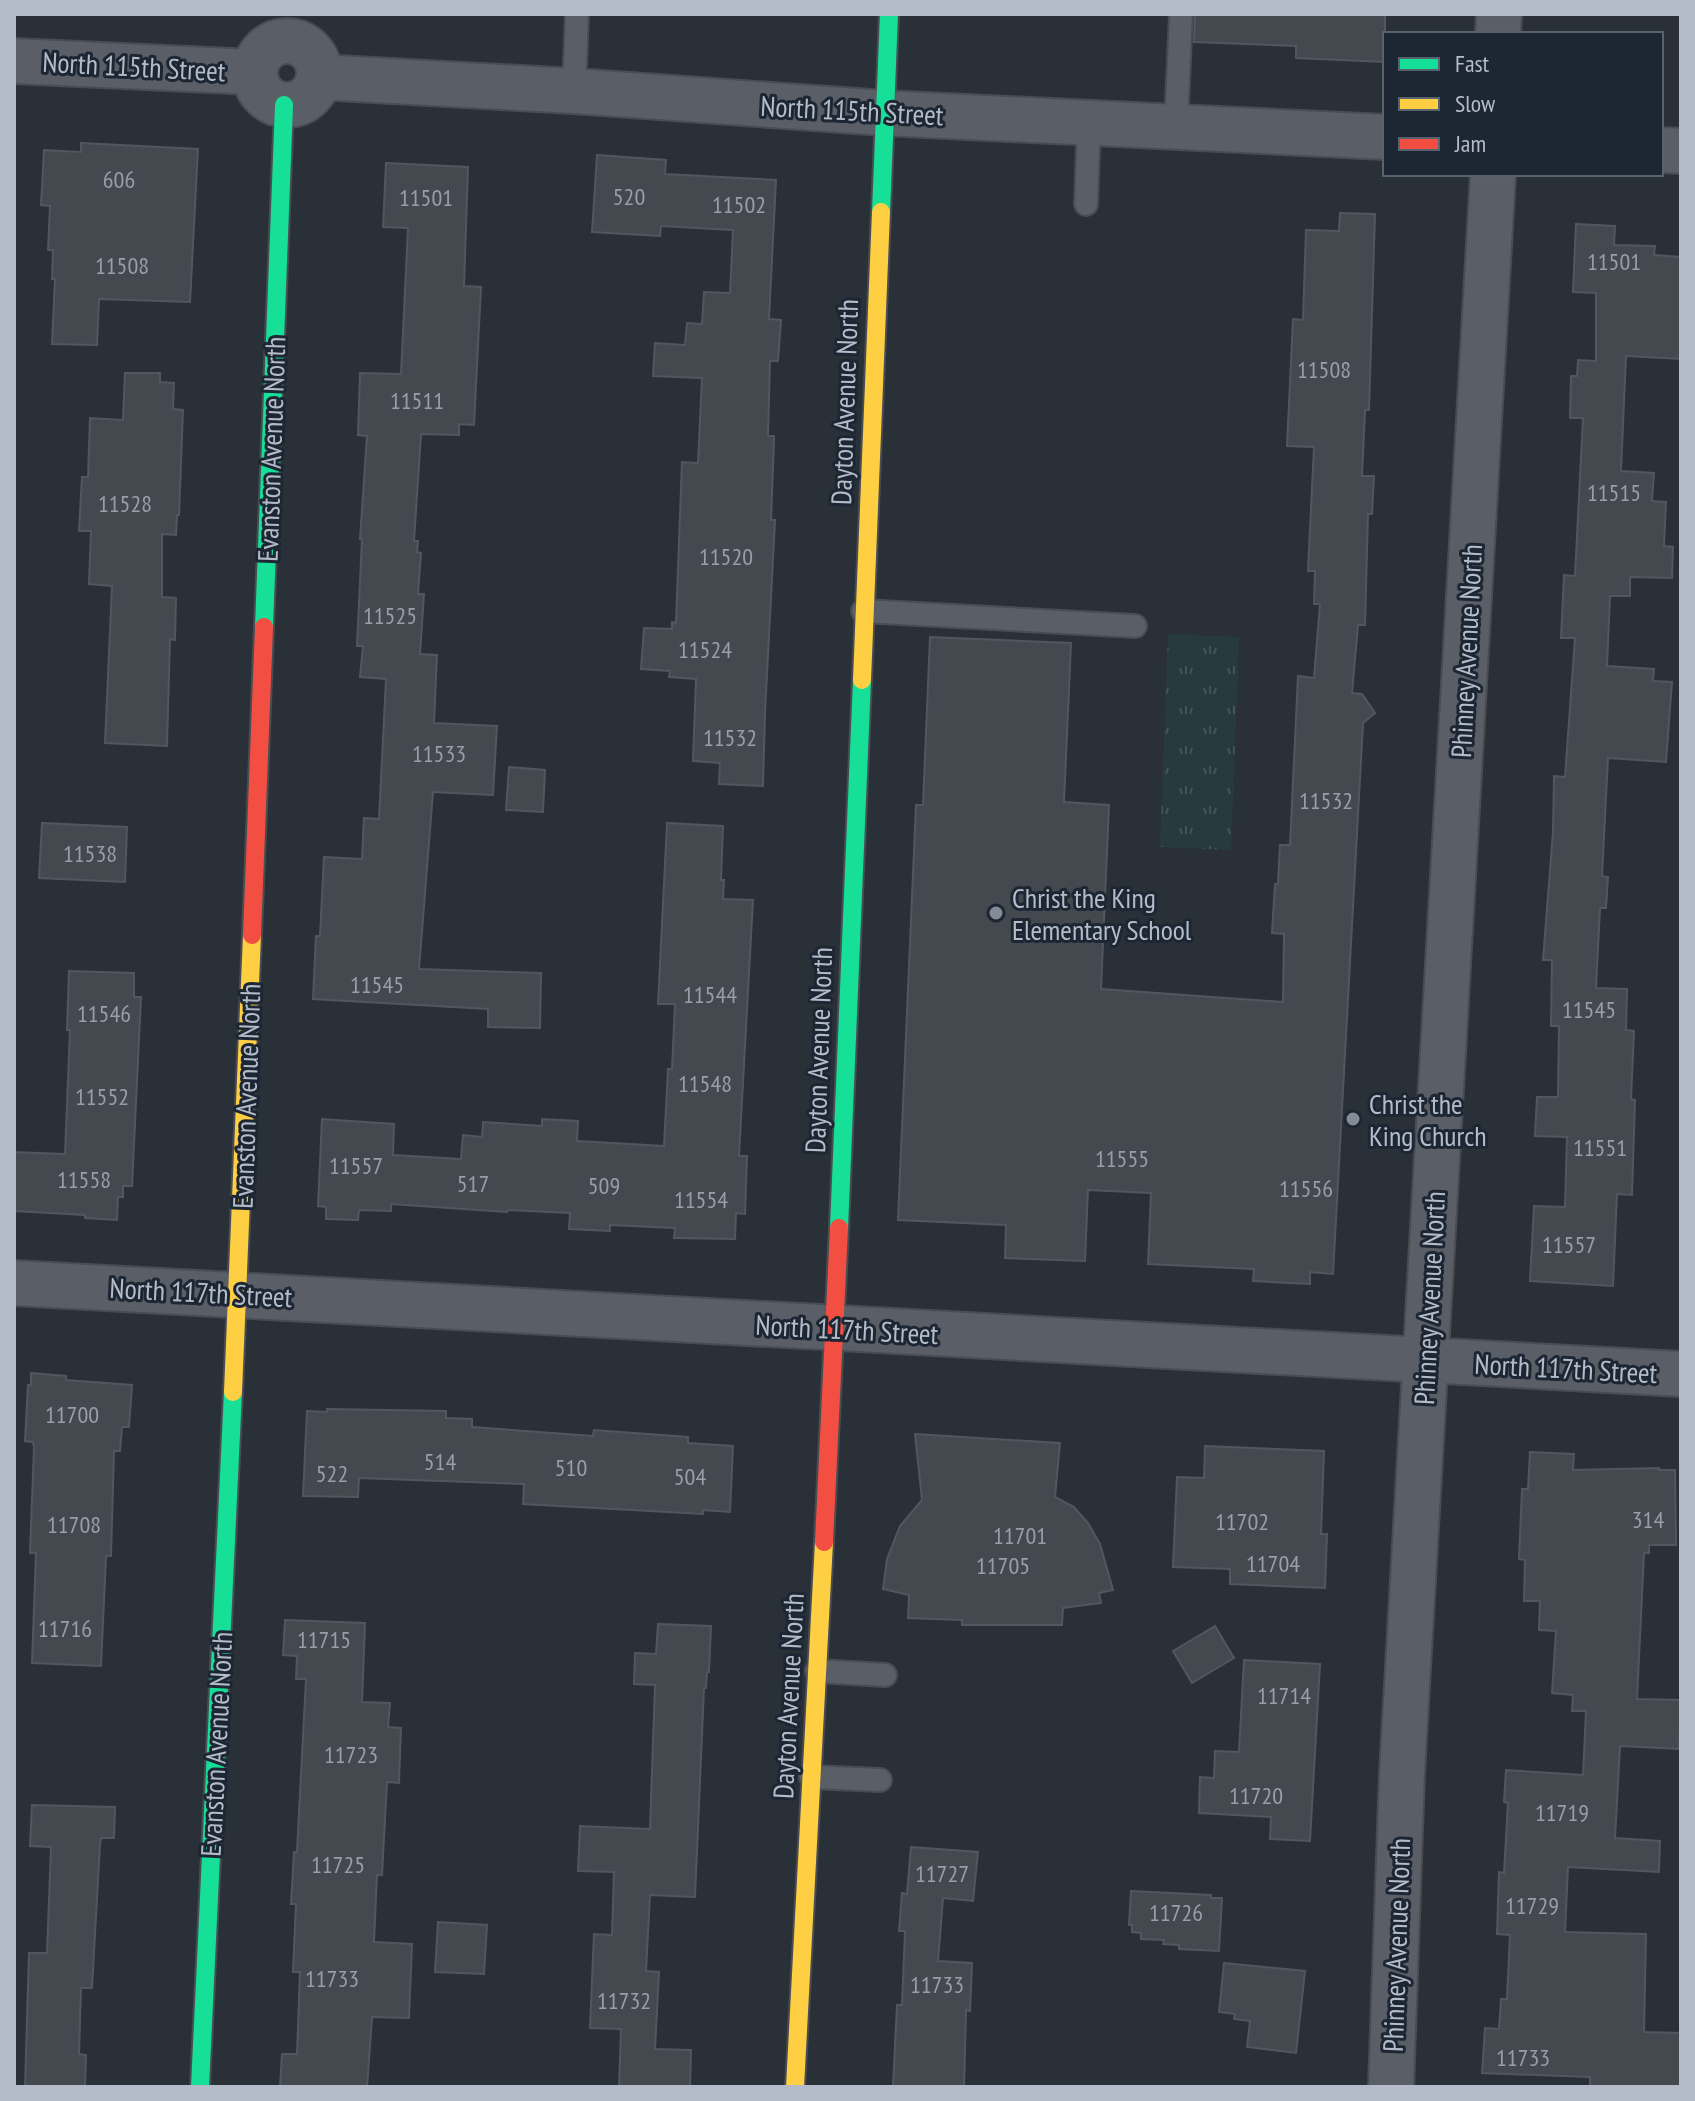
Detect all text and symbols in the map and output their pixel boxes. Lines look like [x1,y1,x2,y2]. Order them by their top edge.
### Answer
legend [1383,32,1663,176]
street label: North 115th Street [42,43,227,89]
text: Fast [1455,48,1490,79]
street label: North 115th Street [760,87,945,133]
text: Slow [1455,88,1496,119]
text: Jam [1454,128,1486,159]
house number: 606 [103,164,135,195]
house number: 520 [613,181,645,212]
house number: 11501 [399,182,453,213]
house number: 11502 [712,189,766,220]
house number: 11501 [1587,246,1641,277]
house number: 11508 [95,250,149,281]
street label: Dayton Avenue North [822,299,866,505]
street label: Evanston Avenue North [249,336,293,562]
house number: 11508 [1297,354,1351,385]
house number: 11511 [390,385,444,416]
house number: 11515 [1587,477,1641,508]
house number: 11528 [98,488,152,519]
house number: 11520 [699,541,753,572]
street label: Phinney Avenue North [1442,543,1490,759]
house number: 11525 [363,600,417,631]
house number: 11524 [678,634,732,665]
house number: 11532 [703,722,757,753]
house number: 11533 [412,738,466,769]
house number: 11532 [1299,785,1353,816]
house number: 11538 [63,838,117,869]
place label: Christ the King Elementary School [1012,879,1192,948]
marker: Christ the King Elementary School [987,904,1005,922]
street label: Dayton Avenue North [796,947,840,1153]
house number: 11545 [350,969,404,1000]
house number: 11544 [683,979,737,1010]
street label: Evanston Avenue North [224,983,268,1209]
house number: 11545 [1562,994,1616,1025]
house number: 11546 [77,998,131,1029]
house number: 11548 [678,1068,732,1099]
house number: 11552 [75,1081,129,1112]
place label: Christ the King Church [1369,1085,1486,1154]
marker: Christ the King Church [1344,1110,1362,1128]
house number: 11551 [1573,1132,1627,1163]
house number: 11555 [1095,1143,1149,1174]
house number: 11557 [329,1150,383,1181]
house number: 11558 [57,1164,111,1195]
house number: 517 [457,1168,489,1199]
house number: 509 [588,1170,620,1201]
house number: 11556 [1279,1173,1333,1204]
house number: 11554 [674,1184,728,1215]
street label: Phinney Avenue North [1405,1190,1453,1406]
house number: 11557 [1542,1229,1596,1260]
street label: North 117th Street [109,1269,294,1315]
street label: North 117th Street [755,1306,940,1352]
street label: North 117th Street [1474,1345,1659,1391]
house number: 11700 [45,1399,99,1430]
house number: 514 [424,1446,456,1477]
house number: 510 [555,1452,587,1483]
house number: 522 [316,1458,348,1489]
house number: 504 [674,1461,706,1492]
house number: 314 [1632,1504,1664,1535]
house number: 11702 [1215,1506,1269,1537]
house number: 11708 [47,1509,101,1540]
house number: 11701 [993,1520,1047,1551]
house number: 11704 [1246,1548,1300,1579]
house number: 11705 [976,1550,1030,1581]
street label: Dayton Avenue North [764,1592,812,1800]
house number: 11716 [38,1613,92,1644]
house number: 11715 [297,1624,351,1655]
street label: Evanston Avenue North [192,1631,240,1857]
house number: 11714 [1257,1680,1311,1711]
house number: 11723 [324,1739,378,1770]
house number: 11720 [1229,1780,1283,1811]
house number: 11719 [1535,1797,1589,1828]
street label: Phinney Avenue North [1374,1837,1418,2053]
house number: 11725 [311,1849,365,1880]
house number: 11727 [915,1858,969,1889]
house number: 11729 [1505,1890,1559,1921]
house number: 11726 [1149,1897,1203,1928]
house number: 11733 [305,1963,359,1994]
house number: 11733 [910,1969,964,2000]
house number: 11732 [597,1985,651,2016]
house number: 11733 [1496,2042,1550,2073]

